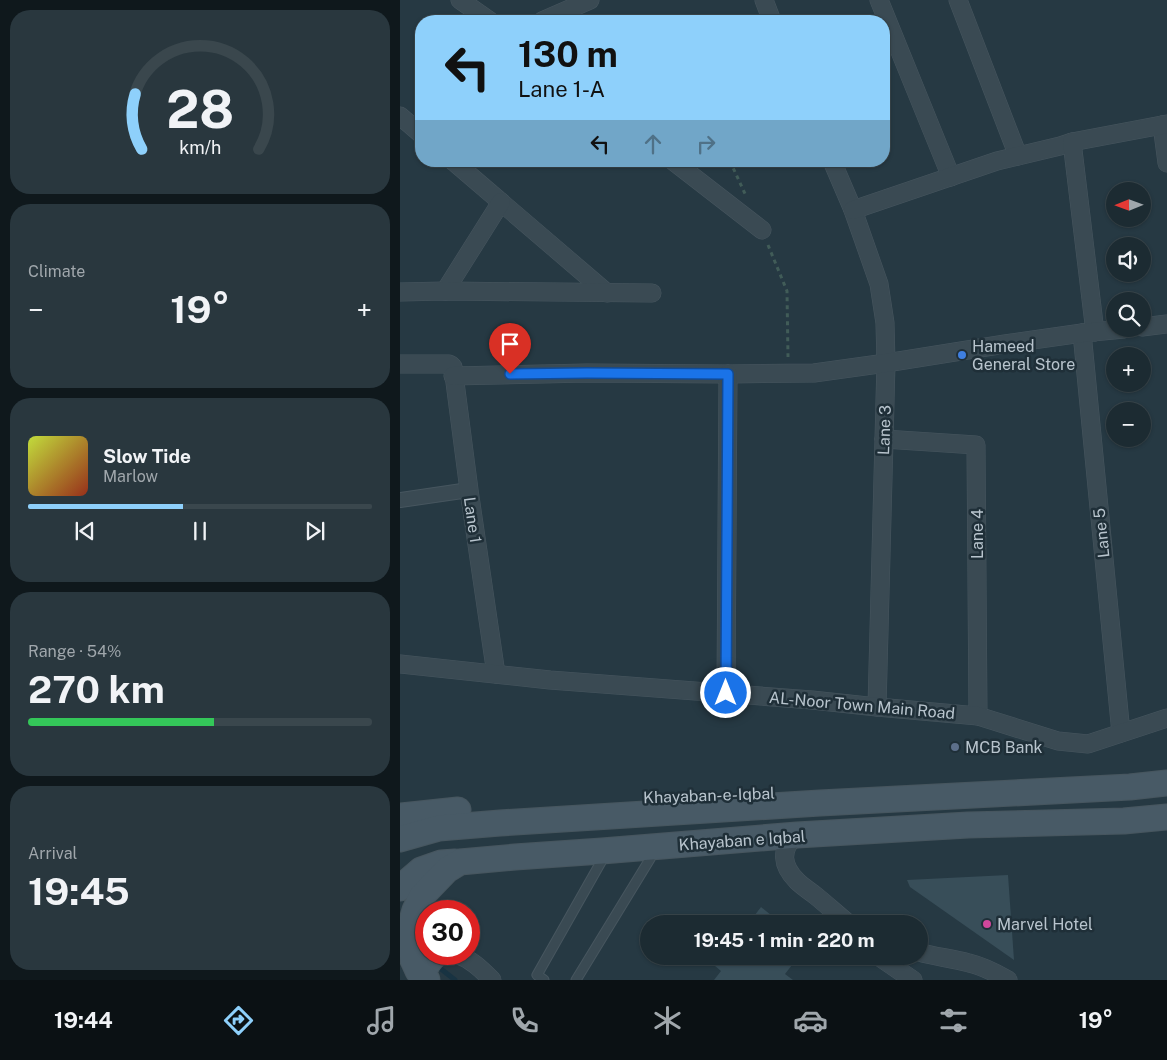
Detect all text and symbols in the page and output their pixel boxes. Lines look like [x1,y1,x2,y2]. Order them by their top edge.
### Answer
text: 130 m [518,34,618,75]
icon: left [435,35,500,100]
text: Lane 1-A [518,76,605,102]
text: 28 [166,79,234,140]
icon: left [586,130,614,158]
icon: ahead [639,130,667,158]
icon: right [692,130,720,158]
text: km/h [179,137,221,158]
north arrow [1106,182,1151,228]
map controls [1106,182,1151,447]
button: sound [1106,237,1151,282]
text: Climate [28,262,85,281]
text: 19° [170,287,230,332]
button: search [1106,292,1151,337]
text: − [28,293,44,326]
text: + [356,293,372,326]
pin [489,323,531,374]
icon: arrive [496,330,524,358]
place label: Hameed General Store [972,337,1075,374]
button: + [1106,347,1151,392]
marker: Hameed General Store [956,349,968,361]
button: − [1106,402,1151,447]
street label: Lane 3 [874,405,895,455]
text: Slow Tide [103,445,191,467]
text: Marlow [103,467,158,486]
street label: Lane 1 [460,496,485,544]
street label: Lane 5 [1089,507,1114,559]
street label: Lane 4 [968,509,987,559]
icon: previous [71,517,99,545]
icon: pause [186,517,214,545]
icon: next [301,517,329,545]
text: Range · 54% [28,642,122,661]
position arrow [699,666,751,718]
text: 270 km [28,667,165,712]
street label: AL-Noor Town Main Road [768,688,956,723]
place label: MCB Bank [965,738,1043,757]
marker: MCB Bank [949,741,961,753]
street label: Khayaban-e-Iqbal [643,784,775,807]
street label: Khayaban e Iqbal [678,827,806,854]
text: Arrival [28,844,77,863]
text: 19:45 [28,869,130,914]
speed limit sign: 30 [415,900,480,965]
place label: Marvel Hotel [997,915,1093,934]
marker: Marvel Hotel [981,918,993,930]
text: 19:45 · 1 min · 220 m [693,929,875,951]
icon: directions [221,1003,256,1038]
icon: music [364,1003,399,1038]
icon: phone [507,1003,542,1038]
icon: climate [650,1003,685,1038]
icon: car [793,1003,828,1038]
icon: filters [936,1003,971,1038]
text: 19:44 [54,1007,113,1033]
text: 19° [1079,1007,1113,1033]

